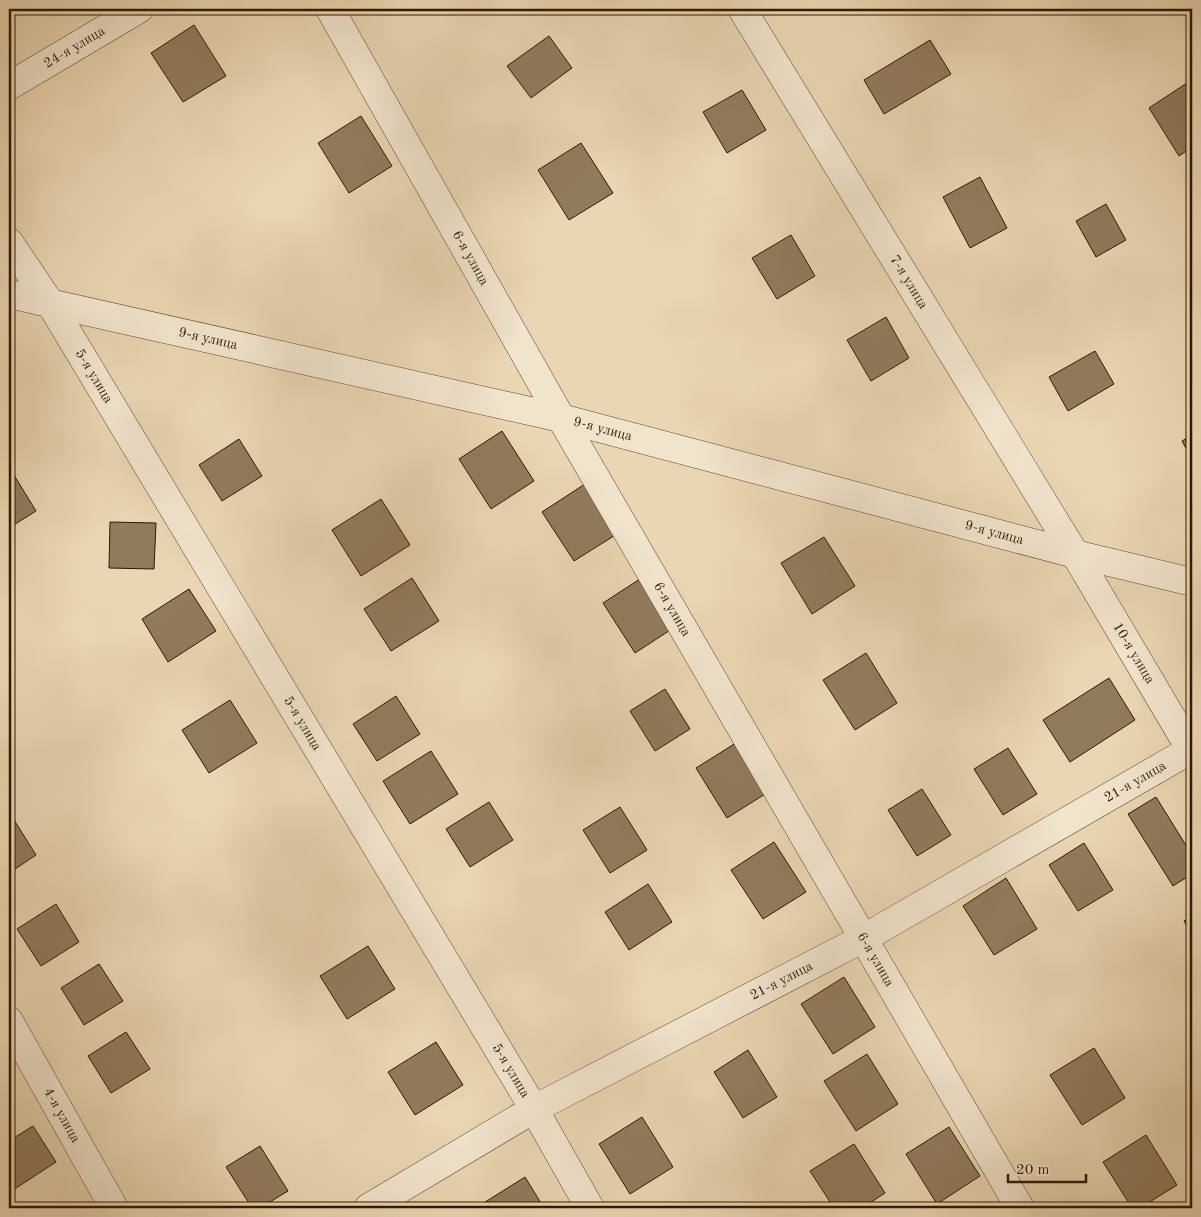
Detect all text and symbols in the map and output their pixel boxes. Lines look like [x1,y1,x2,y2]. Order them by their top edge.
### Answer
street label: 24-я улица [41,24,107,71]
street label: 6-я улица [450,228,492,288]
street label: 7-я улица [887,253,931,312]
street label: 9-я улица [177,325,239,352]
street label: 5-я улица [72,347,116,406]
street label: 9-я улица [572,415,634,444]
street label: 9-я улица [963,518,1025,547]
street label: 6-я улица [651,580,693,639]
street label: 10-я улица [1110,620,1157,686]
street label: 5-я улица [281,694,324,753]
street label: 21-я улица [1102,759,1168,805]
street label: 6-я улица [854,930,897,989]
street label: 21-я улица [748,959,815,1003]
street label: 5-я улица [489,1041,533,1100]
street label: 4-я улица [41,1085,83,1145]
scale bar [1008,1152,1086,1184]
text: 20 m [1016,1163,1050,1178]

